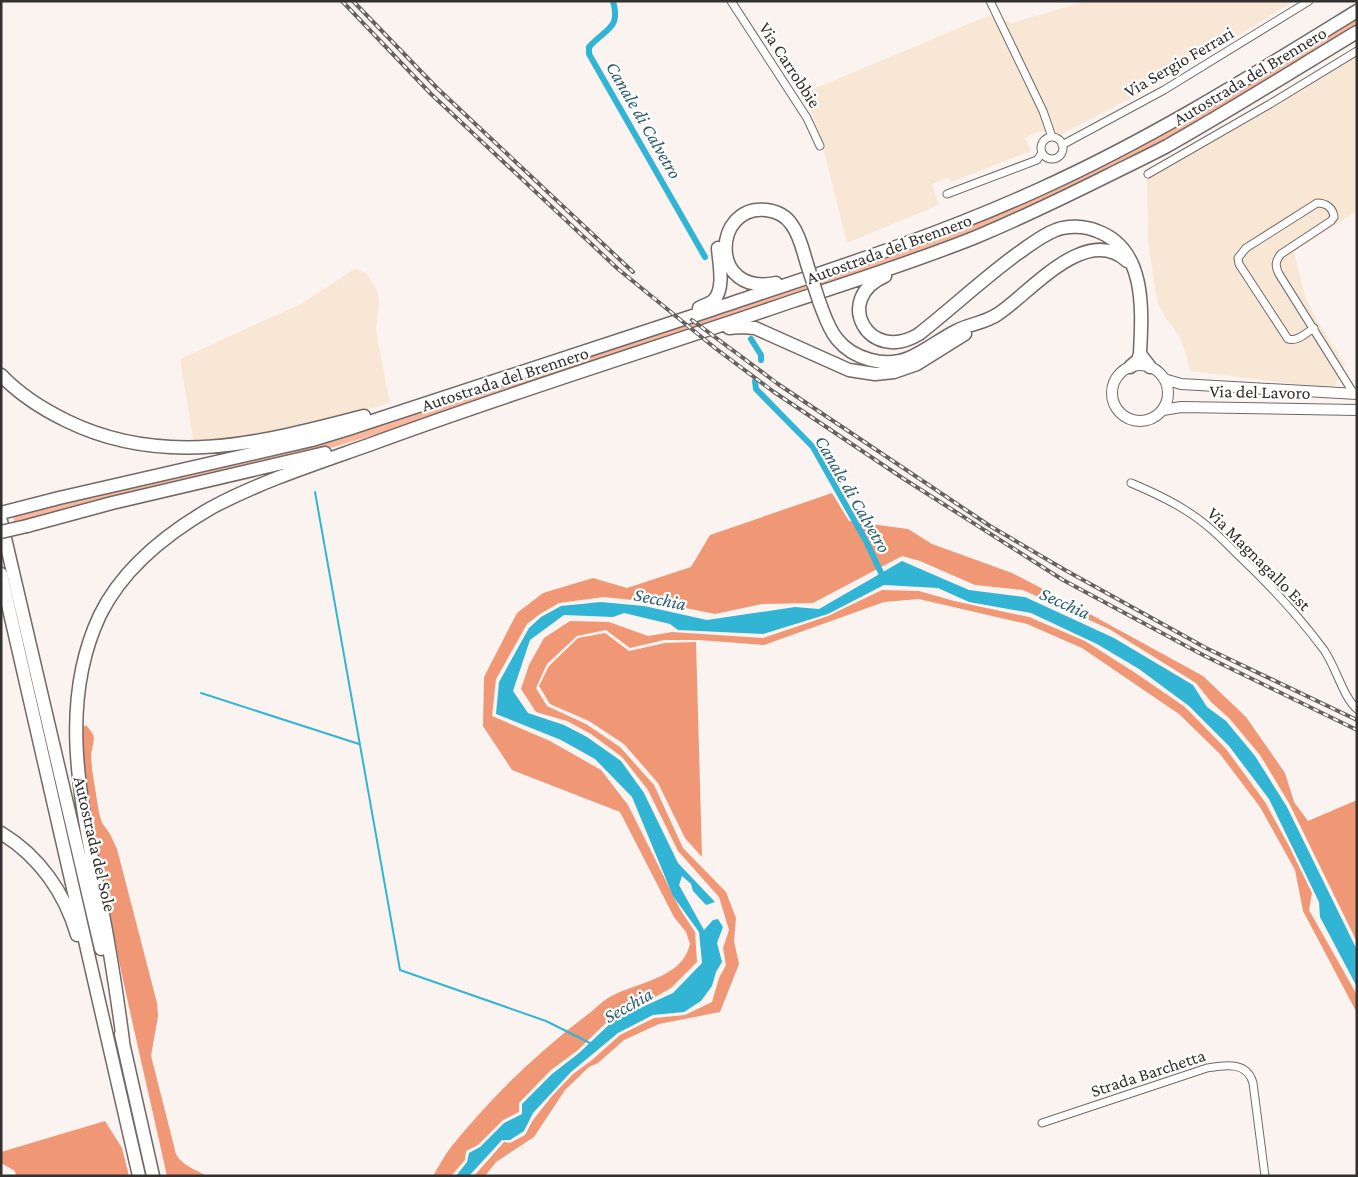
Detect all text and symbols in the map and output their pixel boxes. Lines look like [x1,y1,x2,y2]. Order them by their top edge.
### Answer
street label: Via Carrobbie [755,19,825,111]
street label: Via Sergio Ferrari [1121,22,1237,101]
street label: Autostrada del Brennero [1170,22,1330,129]
water label: Canale di Calvetro [602,58,686,182]
street label: Autostrada del Brennero [804,210,974,288]
street label: Autostrada del Brennero [419,343,591,415]
street label: Via del Lavoro [1209,381,1311,403]
water label: Canale di Calvetro [811,432,895,556]
street label: Via Magnagallo Est [1203,503,1316,616]
water label: Secchia [1037,583,1093,623]
water label: Secchia [632,584,688,614]
street label: Autostrada del Sole [70,774,120,914]
water label: Secchia [600,983,656,1027]
street label: Strada Barchetta [1088,1045,1208,1101]

